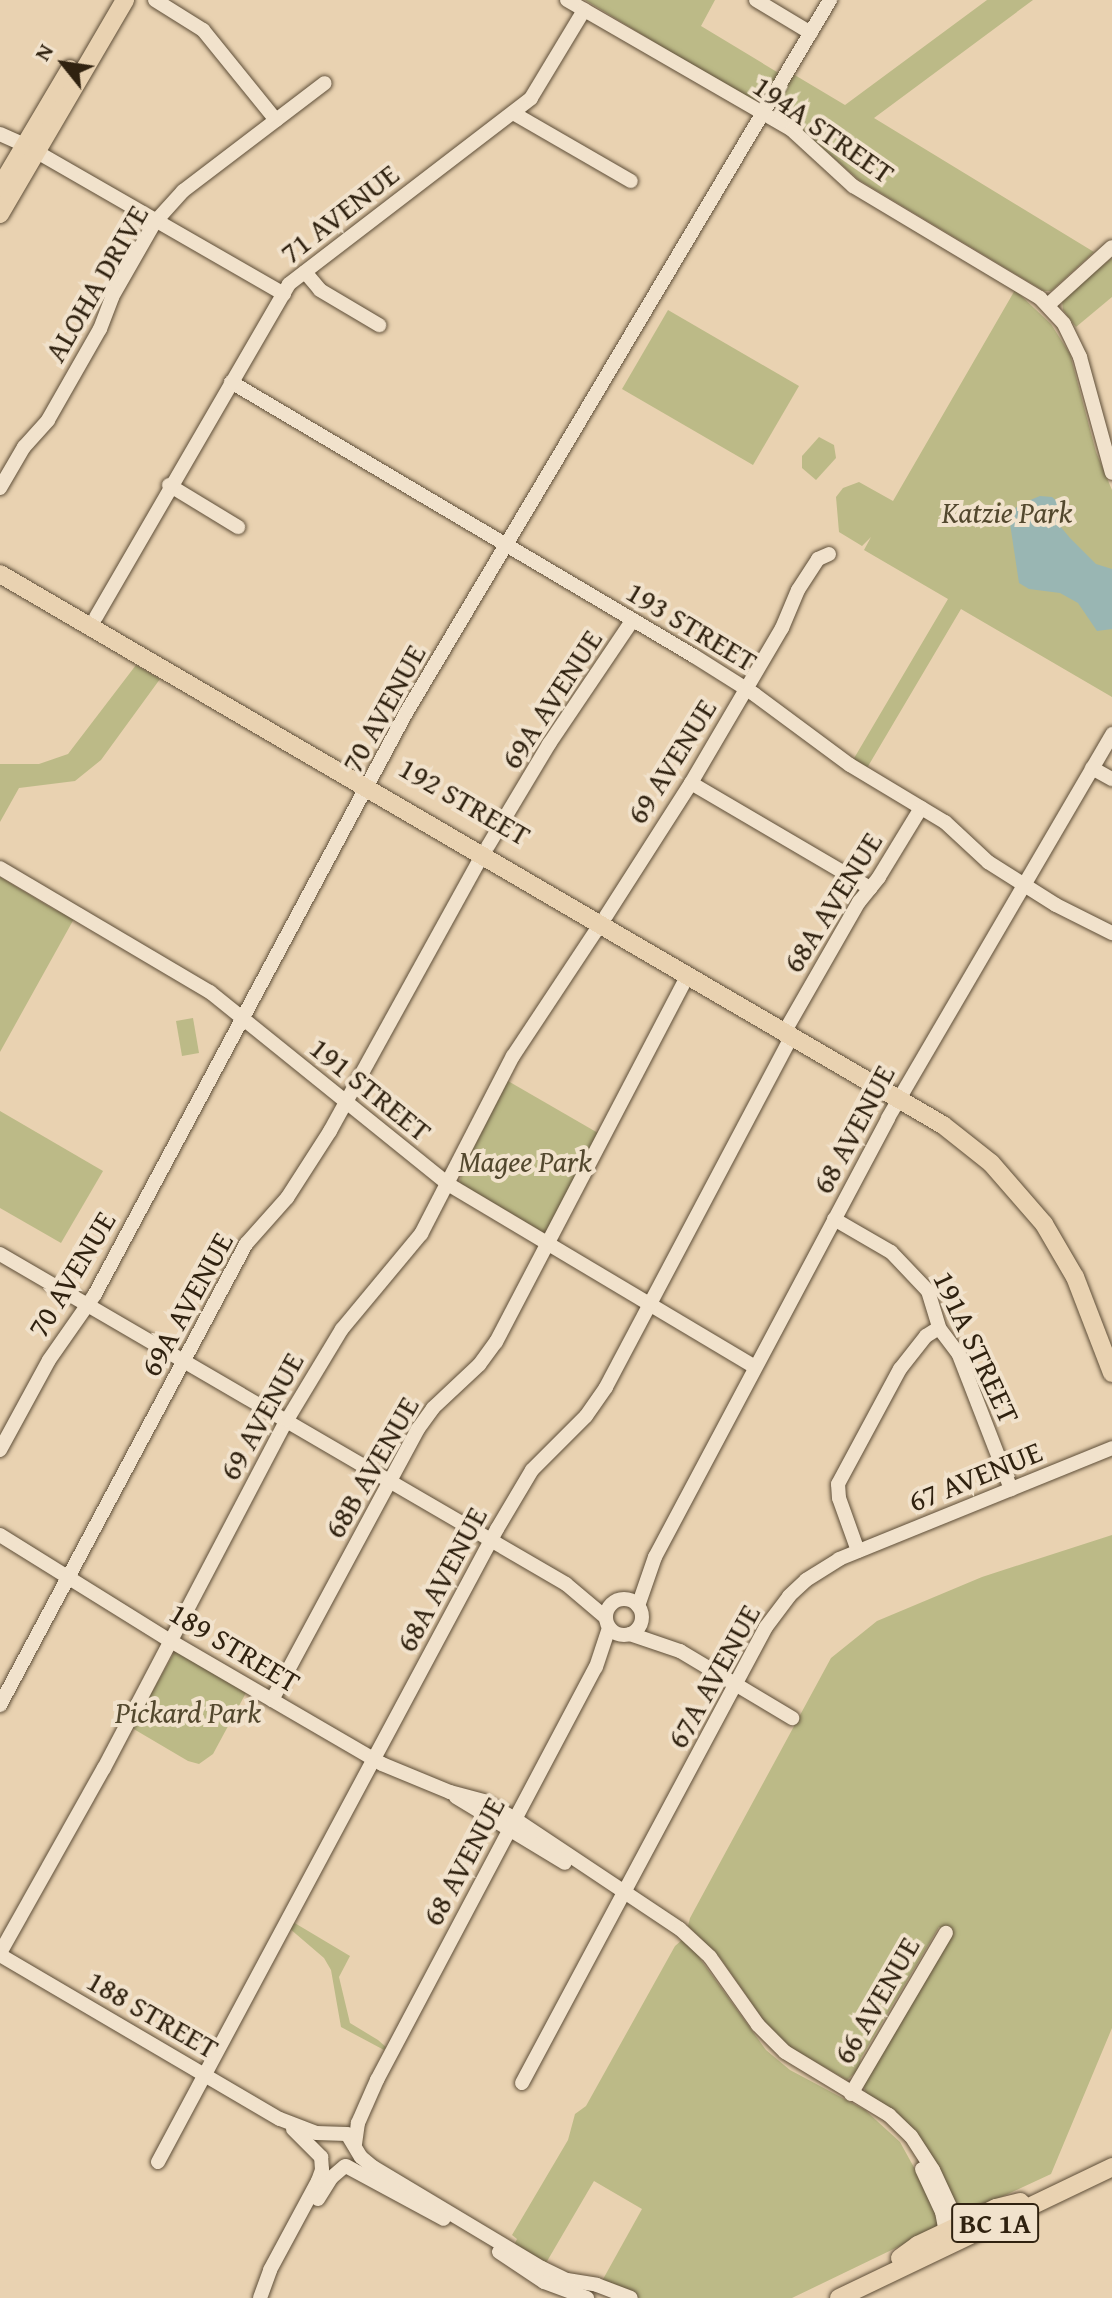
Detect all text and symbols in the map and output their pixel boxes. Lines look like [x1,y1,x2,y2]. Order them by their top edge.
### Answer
north arrow [24,24,104,104]
text: N [26,38,61,66]
street label: 194A STREET [746,67,902,191]
street label: 71 AVENUE [272,156,406,270]
street label: ALOHA DRIVE [37,198,155,368]
park label: Katzie Park [942,494,1072,530]
street label: 193 STREET [620,573,764,679]
street label: 69A AVENUE [493,623,609,775]
street label: 70 AVENUE [333,638,433,778]
street label: 69 AVENUE [618,692,724,830]
street label: 192 STREET [393,749,537,853]
street label: 68A AVENUE [775,825,889,979]
street label: 191 STREET [303,1029,439,1149]
street label: 68 AVENUE [804,1058,902,1200]
park label: Magee Park [458,1143,592,1179]
street label: 70 AVENUE [19,1204,123,1344]
street label: 69A AVENUE [132,1226,240,1382]
street label: 191A STREET [926,1265,1028,1429]
street label: 69 AVENUE [211,1346,311,1486]
street label: 68B AVENUE [316,1390,426,1544]
street label: 67 AVENUE [903,1433,1047,1519]
street label: 68A AVENUE [388,1500,494,1658]
street label: 189 STREET [163,1594,307,1700]
street label: 67A AVENUE [659,1598,767,1754]
park label: Pickard Park [115,1694,261,1730]
street label: 68 AVENUE [414,1790,512,1932]
street label: 66 AVENUE [825,1930,927,2070]
street label: 188 STREET [81,1962,225,2066]
road number: BC 1A [951,2199,1039,2247]

